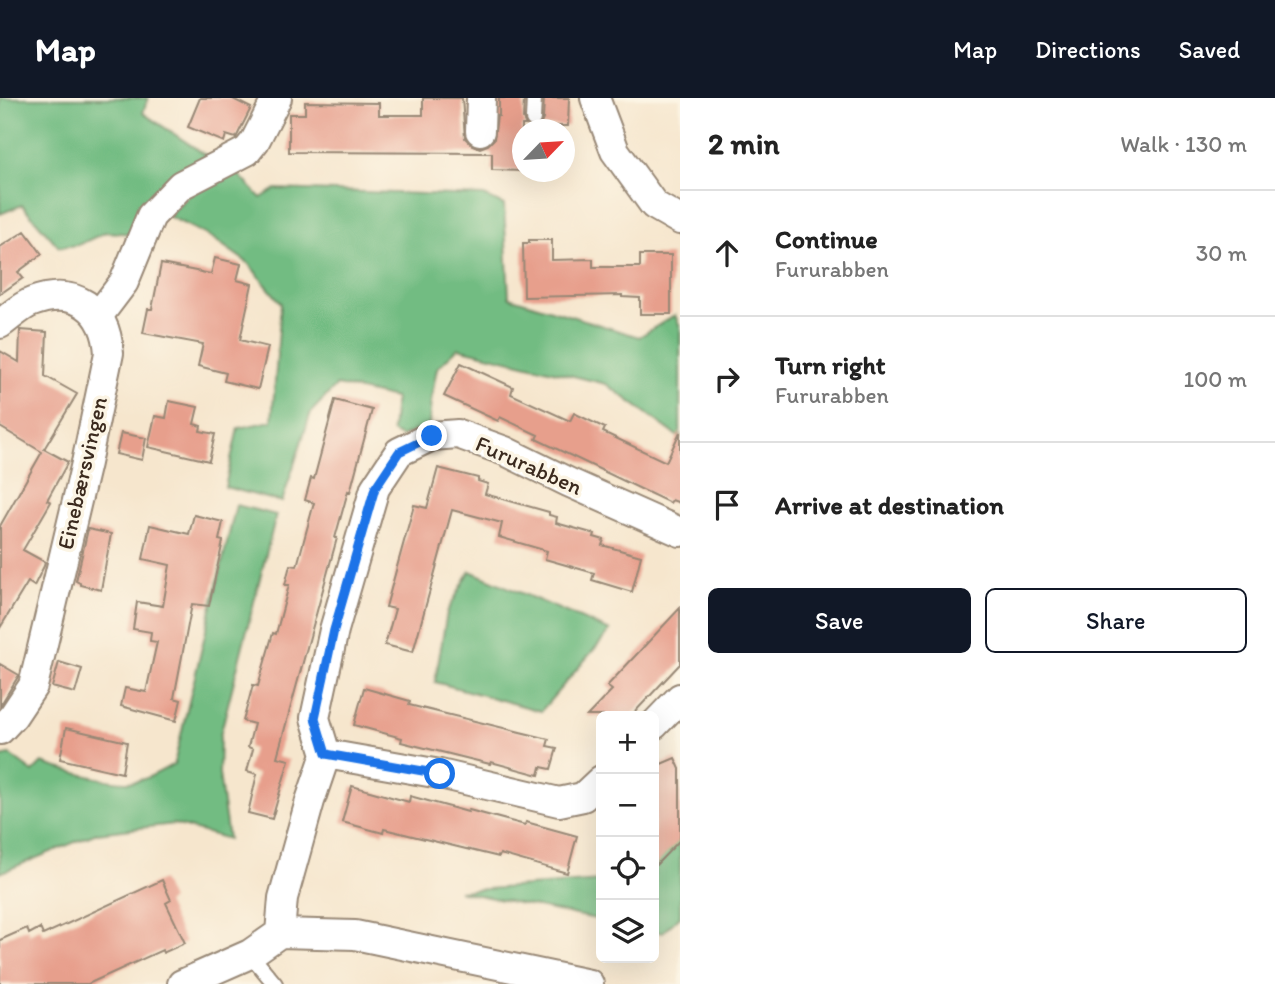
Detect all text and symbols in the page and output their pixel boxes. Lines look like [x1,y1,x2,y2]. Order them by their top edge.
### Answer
text: Map [35,30,96,69]
text: Map [953,35,997,64]
text: Directions [1035,35,1141,64]
text: Saved [1179,35,1240,64]
north arrow [512,119,575,182]
text: 2 min [708,125,779,162]
text: Walk · 130 m [1120,130,1247,158]
text: Continue [775,223,878,255]
icon: ahead [708,234,746,272]
text: 30 m [1196,239,1247,267]
text: Fururabben [775,255,889,283]
text: Turn right [775,349,886,381]
icon: right [708,360,746,398]
text: 100 m [1183,365,1247,393]
text: Fururabben [775,381,889,409]
street label: Einebærsvingen [51,394,113,552]
route end [416,420,447,451]
street label: Fururabben [471,429,587,501]
icon: arrive [708,486,746,524]
text: Arrive at destination [775,489,1004,521]
button: Save [708,588,971,653]
button: Share [985,588,1247,653]
map controls [596,711,659,963]
button: + [596,711,659,774]
route start [424,758,455,789]
button: − [596,774,659,837]
button: locate [596,837,659,900]
button: layers [596,900,659,963]

